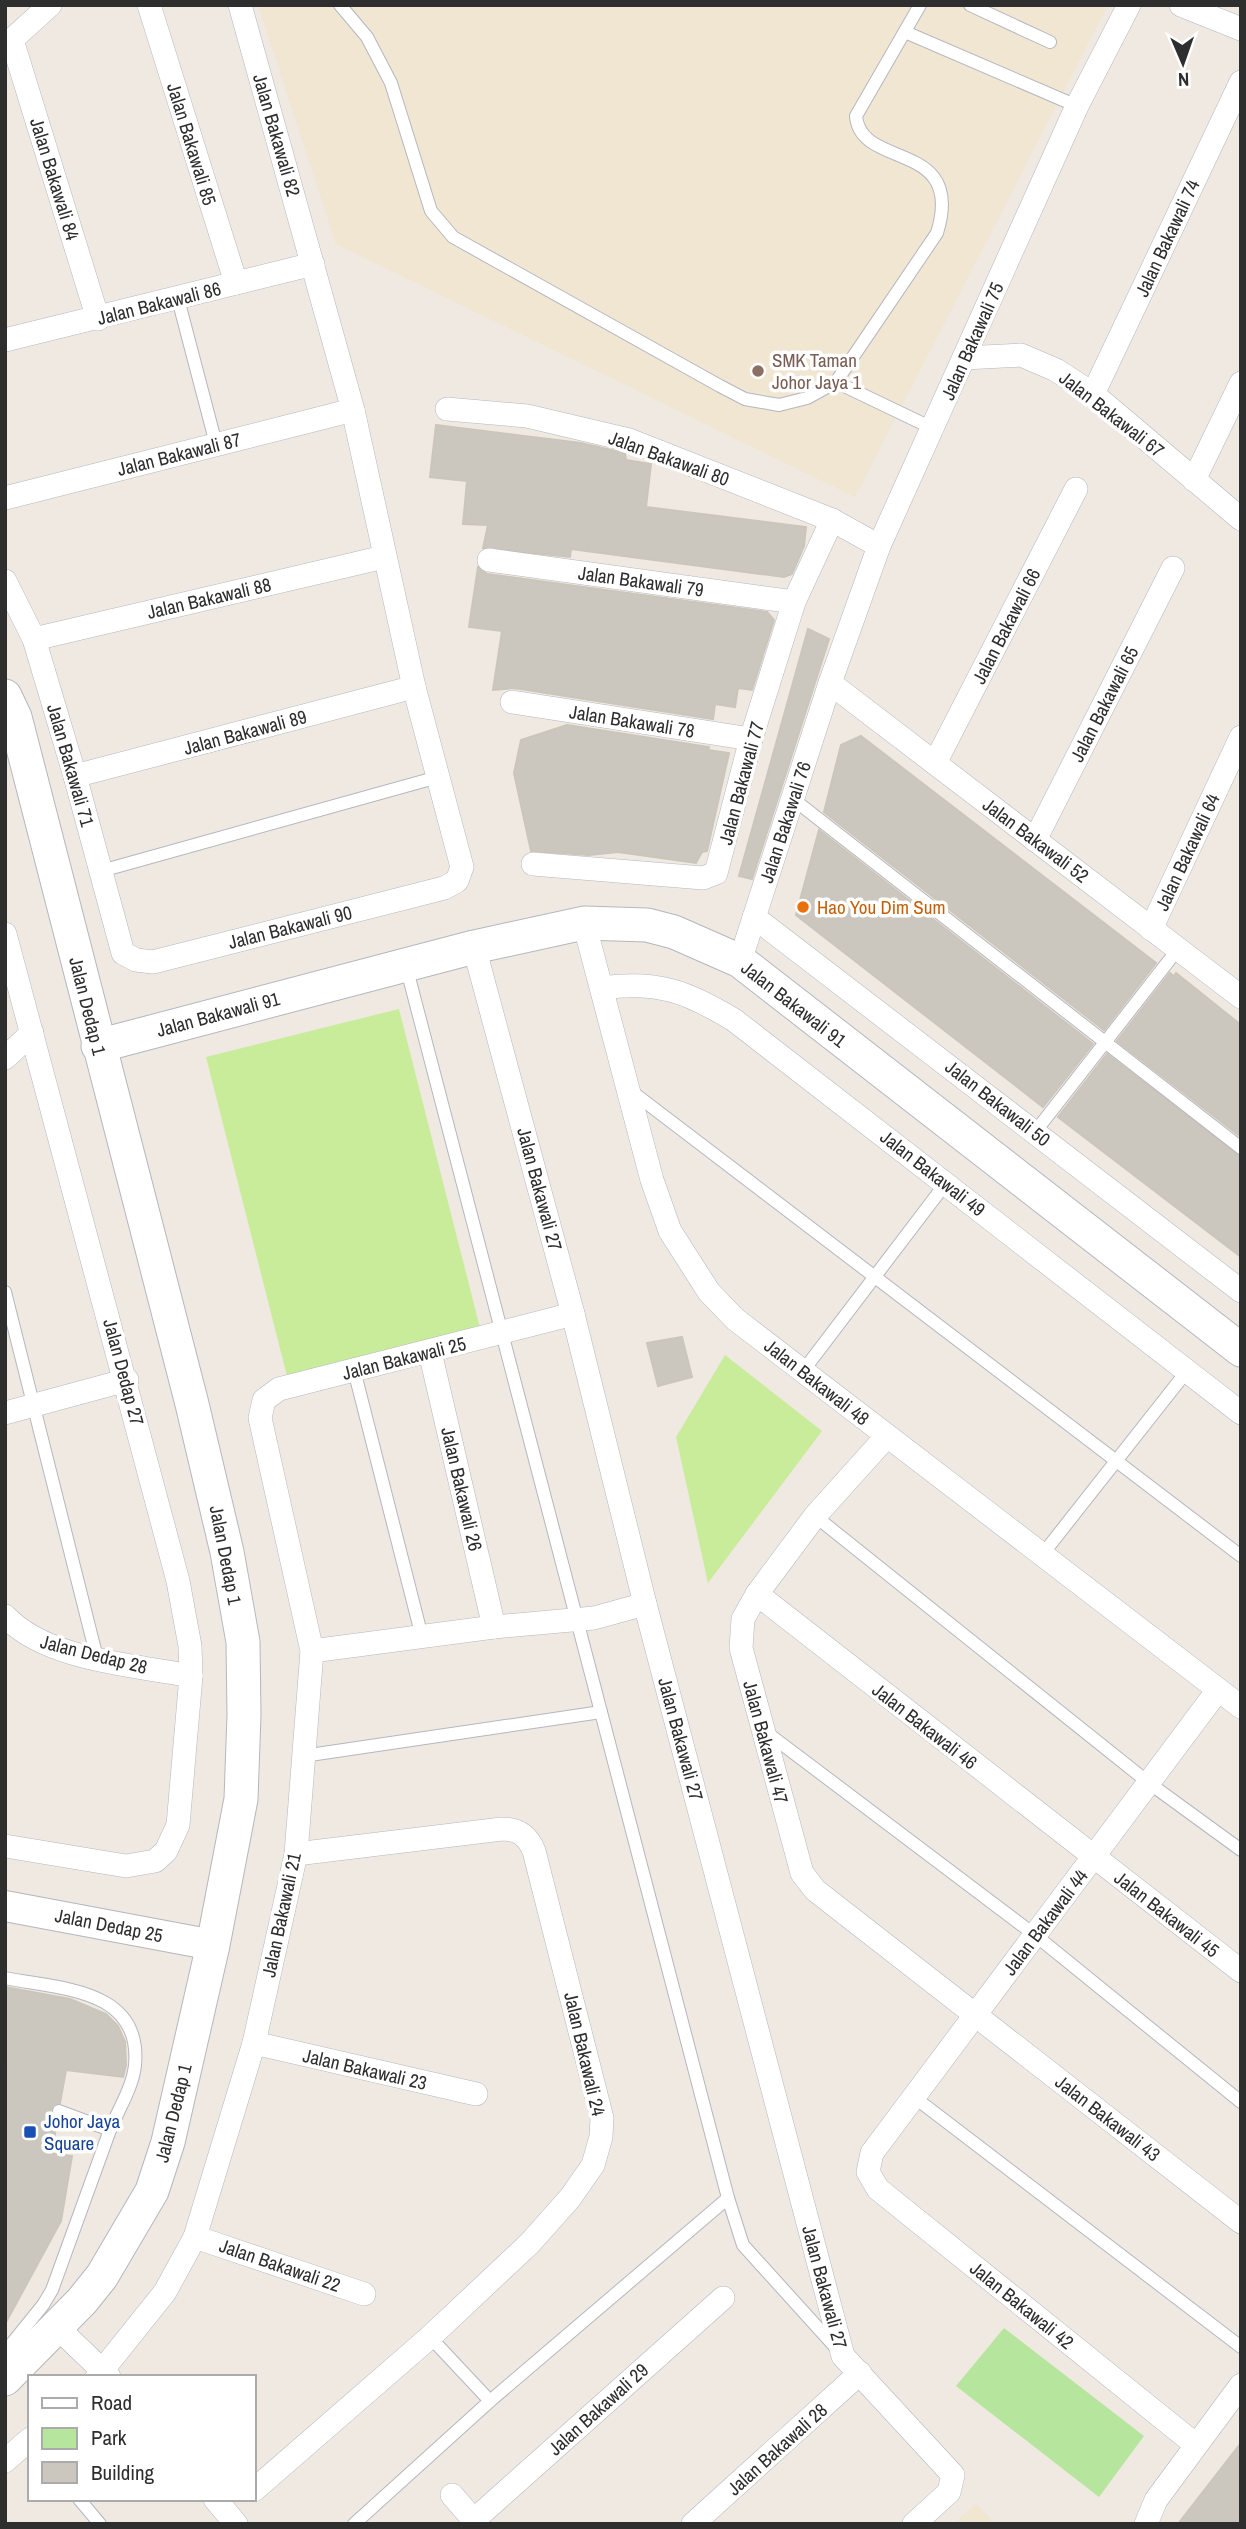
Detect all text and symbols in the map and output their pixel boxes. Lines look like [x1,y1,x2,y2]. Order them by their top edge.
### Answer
north arrow [1148,28,1218,98]
text: N [1178,67,1190,93]
street label: Jalan Bakawali 82 [247,71,307,199]
street label: Jalan Bakawali 85 [161,80,223,209]
street label: Jalan Bakawali 84 [24,115,86,244]
street label: Jalan Bakawali 74 [1128,175,1206,301]
street label: Jalan Bakawali 86 [95,275,223,331]
street label: Jalan Bakawali 75 [934,278,1010,404]
place label: SMK Taman Johor Jaya 1 [772,347,862,395]
marker: SMK Taman Johor Jaya 1 [750,363,766,379]
street label: Jalan Bakawali 67 [1054,365,1170,463]
street label: Jalan Bakawali 80 [605,424,733,492]
street label: Jalan Bakawali 87 [115,426,244,482]
street label: Jalan Bakawali 79 [577,559,705,603]
street label: Jalan Bakawali 66 [966,564,1046,688]
street label: Jalan Bakawali 88 [144,571,274,625]
street label: Jalan Bakawali 65 [1064,641,1144,766]
street label: Jalan Bakawali 78 [568,698,696,744]
street label: Jalan Bakawali 71 [41,701,101,830]
street label: Jalan Bakawali 89 [181,703,309,761]
street label: Jalan Bakawali 77 [712,718,770,847]
street label: Jalan Bakawali 76 [753,758,817,886]
street label: Jalan Bakawali 64 [1148,789,1226,915]
street label: Jalan Bakawali 52 [978,792,1094,888]
place label: Hao You Dim Sum [817,894,945,920]
street label: Jalan Bakawali 90 [226,899,354,955]
marker: Hao You Dim Sum [795,899,811,915]
street label: Jalan Dedap 1 [63,954,113,1058]
street label: Jalan Bakawali 91 [736,955,852,1053]
street label: Jalan Bakawali 91 [154,985,283,1043]
street label: Jalan Bakawali 50 [940,1054,1056,1152]
street label: Jalan Bakawali 49 [875,1124,991,1222]
street label: Jalan Bakawali 27 [511,1125,569,1254]
street label: Jalan Dedap 27 [97,1316,151,1428]
street label: Jalan Bakawali 25 [340,1330,469,1386]
street label: Jalan Bakawali 48 [759,1333,875,1431]
street label: Jalan Bakawali 26 [435,1424,489,1554]
street label: Jalan Dedap 1 [204,1503,248,1607]
street label: Jalan Dedap 28 [38,1628,150,1680]
street label: Jalan Bakawali 27 [652,1675,710,1804]
street label: Jalan Bakawali 46 [867,1677,983,1775]
street label: Jalan Bakawali 47 [737,1678,795,1807]
street label: Jalan Bakawali 21 [255,1850,307,1980]
street label: Jalan Bakawali 44 [997,1863,1094,1980]
street label: Jalan Bakawali 45 [1109,1865,1225,1963]
street label: Jalan Dedap 25 [53,1902,165,1948]
street label: Jalan Bakawali 24 [558,1989,612,2119]
street label: Jalan Bakawali 23 [300,2042,430,2096]
street label: Jalan Dedap 1 [148,2061,198,2165]
street label: Jalan Bakawali 43 [1050,2069,1166,2167]
place label: Johor Jaya Square [44,2108,121,2156]
marker: Johor Jaya Square [22,2124,38,2140]
street label: Jalan Bakawali 27 [796,2223,854,2352]
street label: Jalan Bakawali 22 [216,2232,344,2298]
street label: Jalan Bakawali 42 [965,2255,1079,2355]
street label: Jalan Bakawali 29 [542,2357,654,2461]
legend [28,2375,256,2501]
text: Road [91,2388,132,2417]
street label: Jalan Bakawali 28 [721,2397,833,2501]
text: Park [91,2423,127,2452]
text: Building [91,2458,155,2487]

